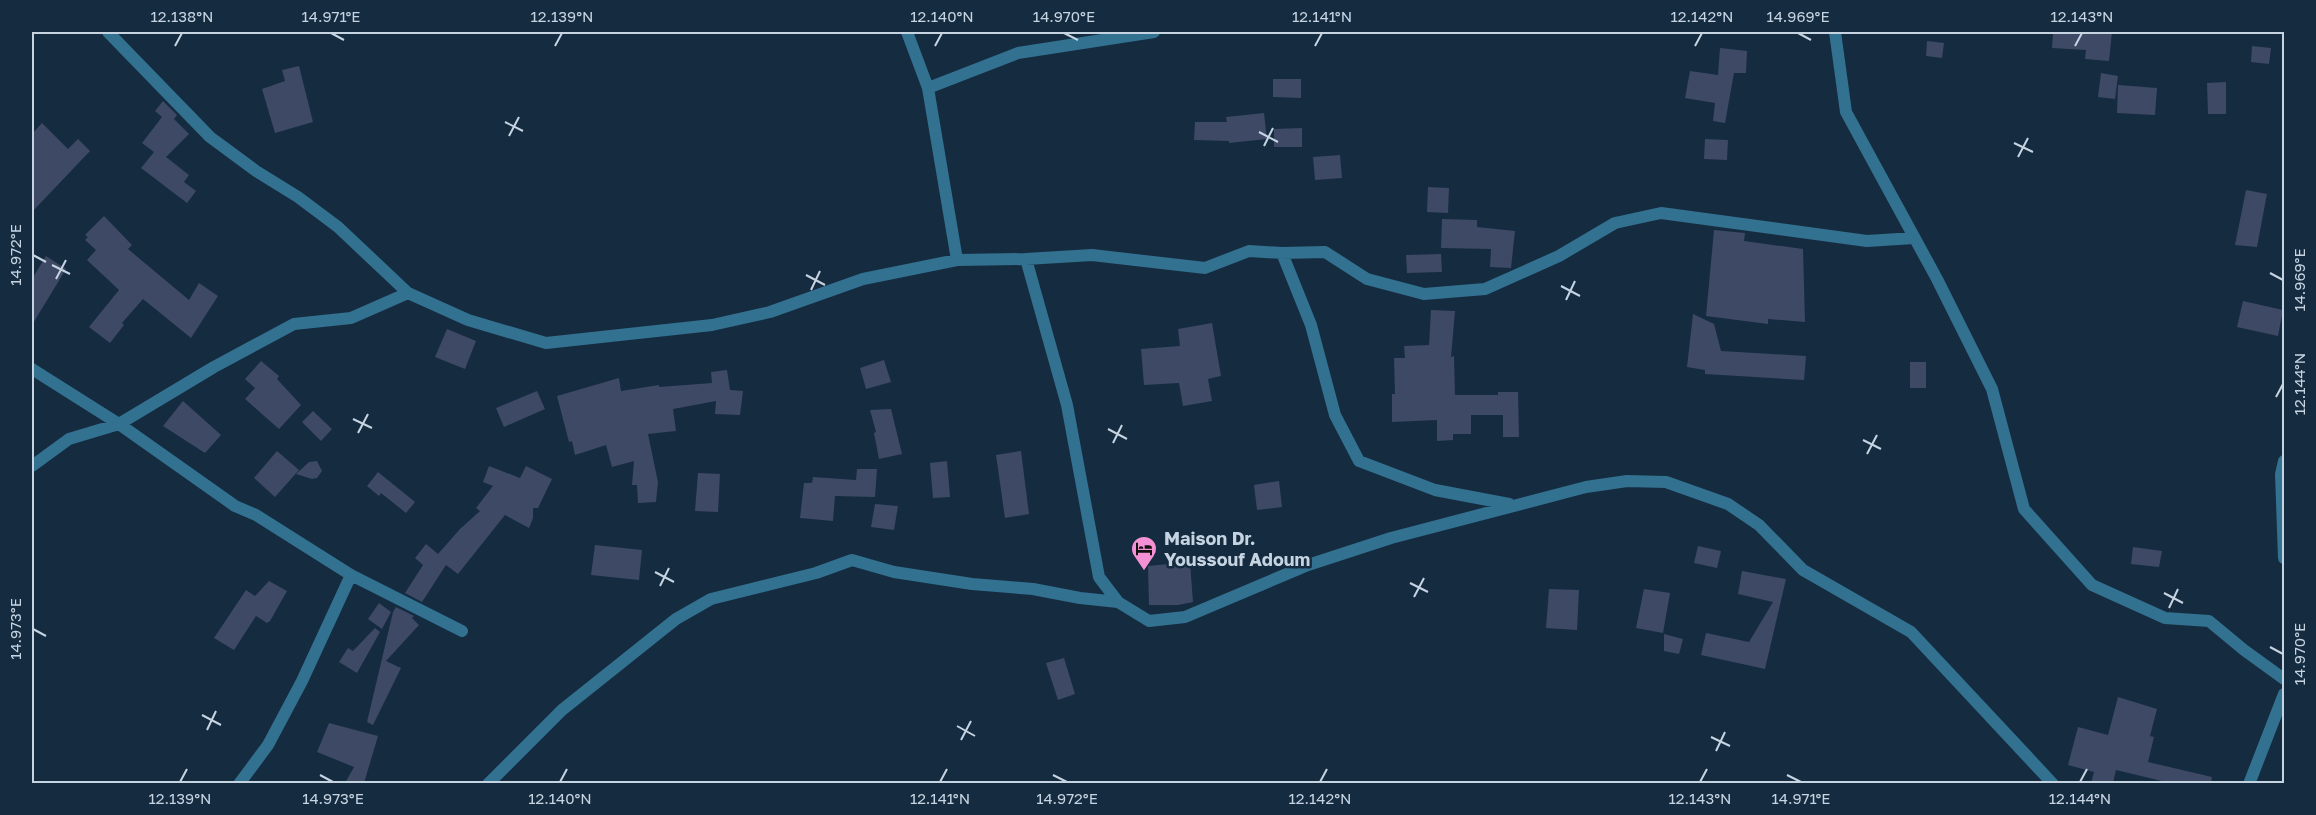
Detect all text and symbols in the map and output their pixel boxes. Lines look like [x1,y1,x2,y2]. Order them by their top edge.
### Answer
text: 12.138°N [151,7,213,25]
text: 14.971°E [301,7,361,25]
text: 12.139°N [531,7,593,25]
text: 12.140°N [910,7,974,25]
text: 14.970°E [1033,7,1095,25]
text: 12.141°N [1292,7,1352,25]
text: 12.142°N [1671,7,1733,25]
text: 14.969°E [1766,7,1830,25]
text: 12.143°N [2051,7,2113,25]
text: 14.972°E [6,224,24,286]
text: 14.969°E [2290,248,2308,312]
text: 12.144°N [2290,353,2308,415]
place label: Maison Dr. Youssouf Adoum [1164,527,1310,570]
hotel icon: Maison Dr. Youssouf Adoum [1129,534,1159,572]
text: 14.973°E [6,598,24,660]
text: 14.970°E [2290,623,2308,685]
text: 12.139°N [149,789,211,807]
text: 14.973°E [302,789,364,807]
text: 12.140°N [528,789,592,807]
text: 12.141°N [910,789,970,807]
text: 14.972°E [1036,789,1098,807]
text: 12.142°N [1289,789,1351,807]
text: 12.143°N [1669,789,1731,807]
text: 14.971°E [1771,789,1831,807]
text: 12.144°N [2049,789,2111,807]

